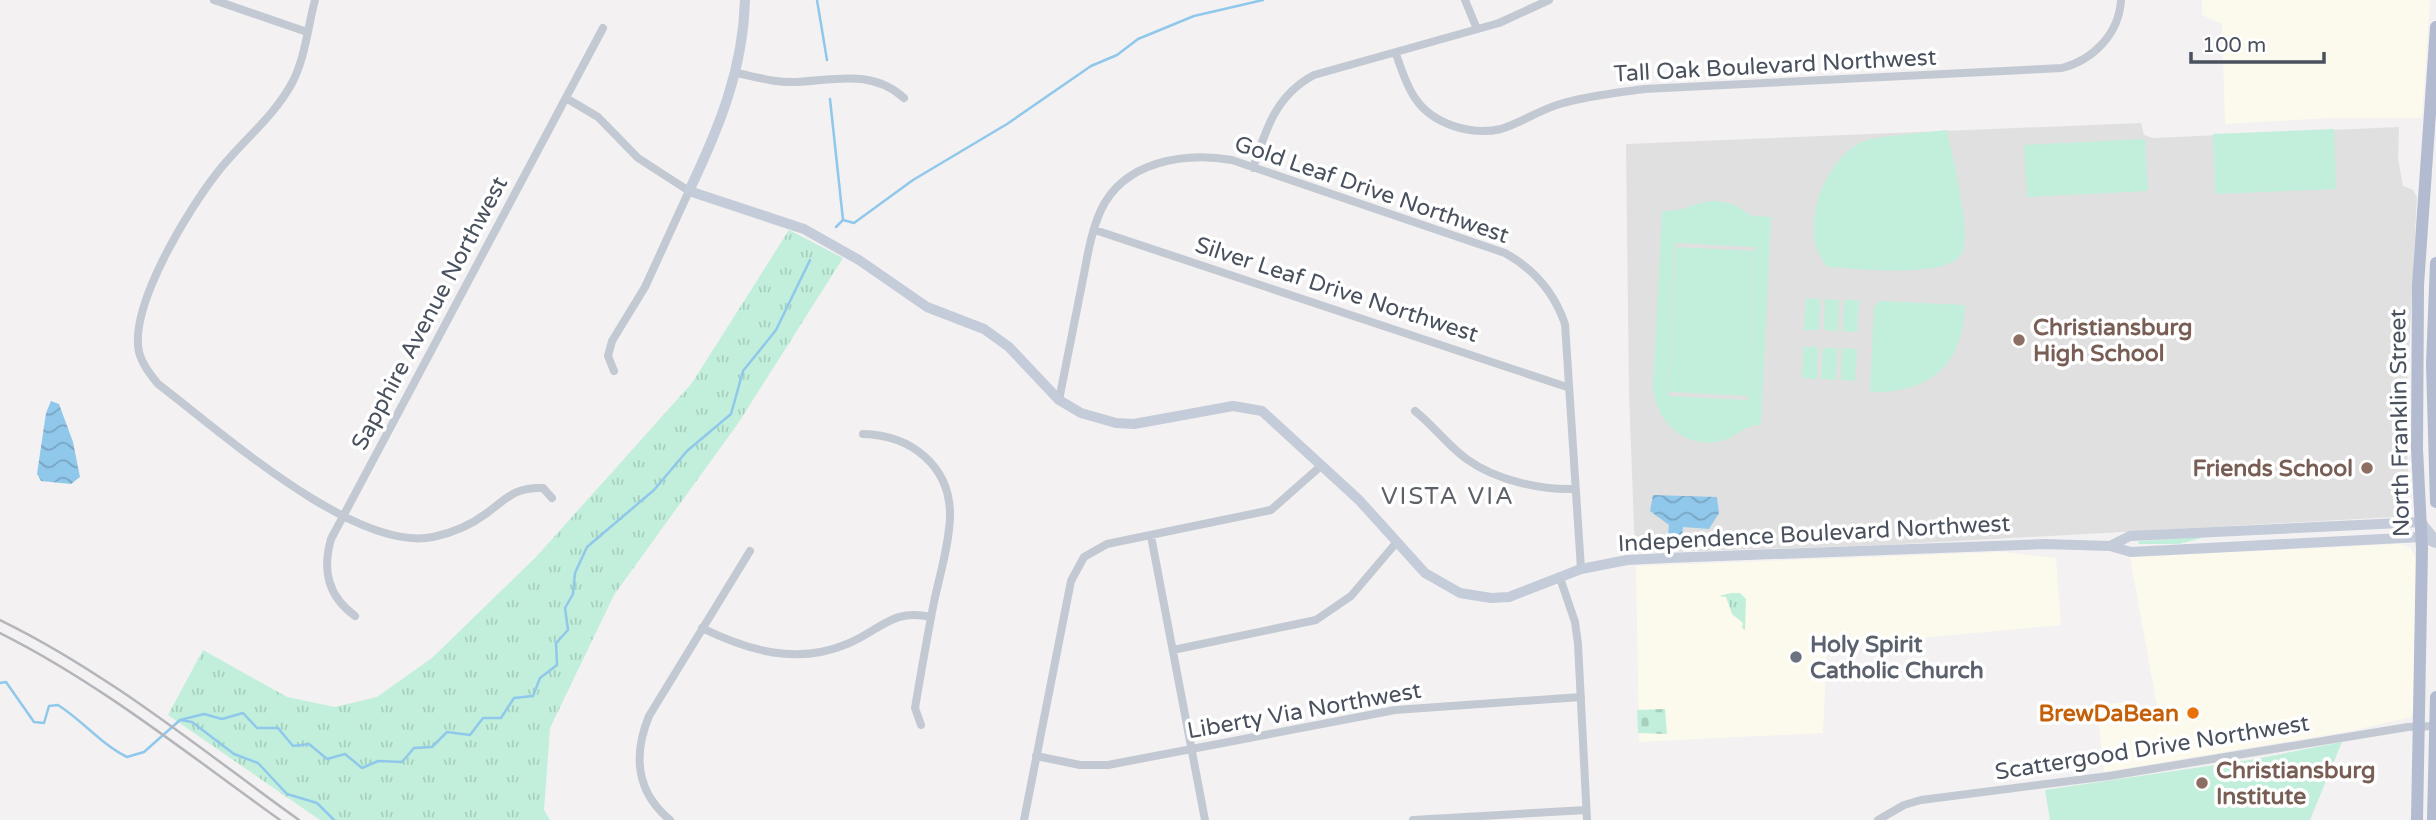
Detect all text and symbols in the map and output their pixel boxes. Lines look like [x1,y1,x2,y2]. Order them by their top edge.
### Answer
scale bar [2191,21,2324,65]
text: 100 m [2202,33,2266,58]
street label: Tall Oak Boulevard Northwest [1613,44,1937,88]
street label: Gold Leaf Drive Northwest [1231,130,1513,250]
street label: Sapphire Avenue Northwest [346,172,514,455]
street label: Silver Leaf Drive Northwest [1192,231,1482,349]
street label: North Franklin Street [2384,308,2416,537]
place label: Christiansburg High School [2033,314,2192,368]
marker: Christiansburg High School [2011,332,2027,348]
place label: Friends School [2192,455,2353,483]
marker: Friends School [2359,460,2375,476]
district label: VISTA VIA [1381,482,1515,511]
street label: Independence Boulevard Northwest [1617,510,2011,558]
place label: Holy Spirit Catholic Church [1810,631,1984,685]
marker: Holy Spirit Catholic Church [1788,649,1804,665]
street label: Liberty Via Northwest [1185,677,1424,745]
place label: BrewDaBean [2038,700,2179,728]
marker: BrewDaBean [2185,705,2201,721]
street label: Scattergood Drive Northwest [1993,709,2312,787]
place label: Christiansburg Institute [2216,757,2375,811]
marker: Christiansburg Institute [2194,775,2210,791]

